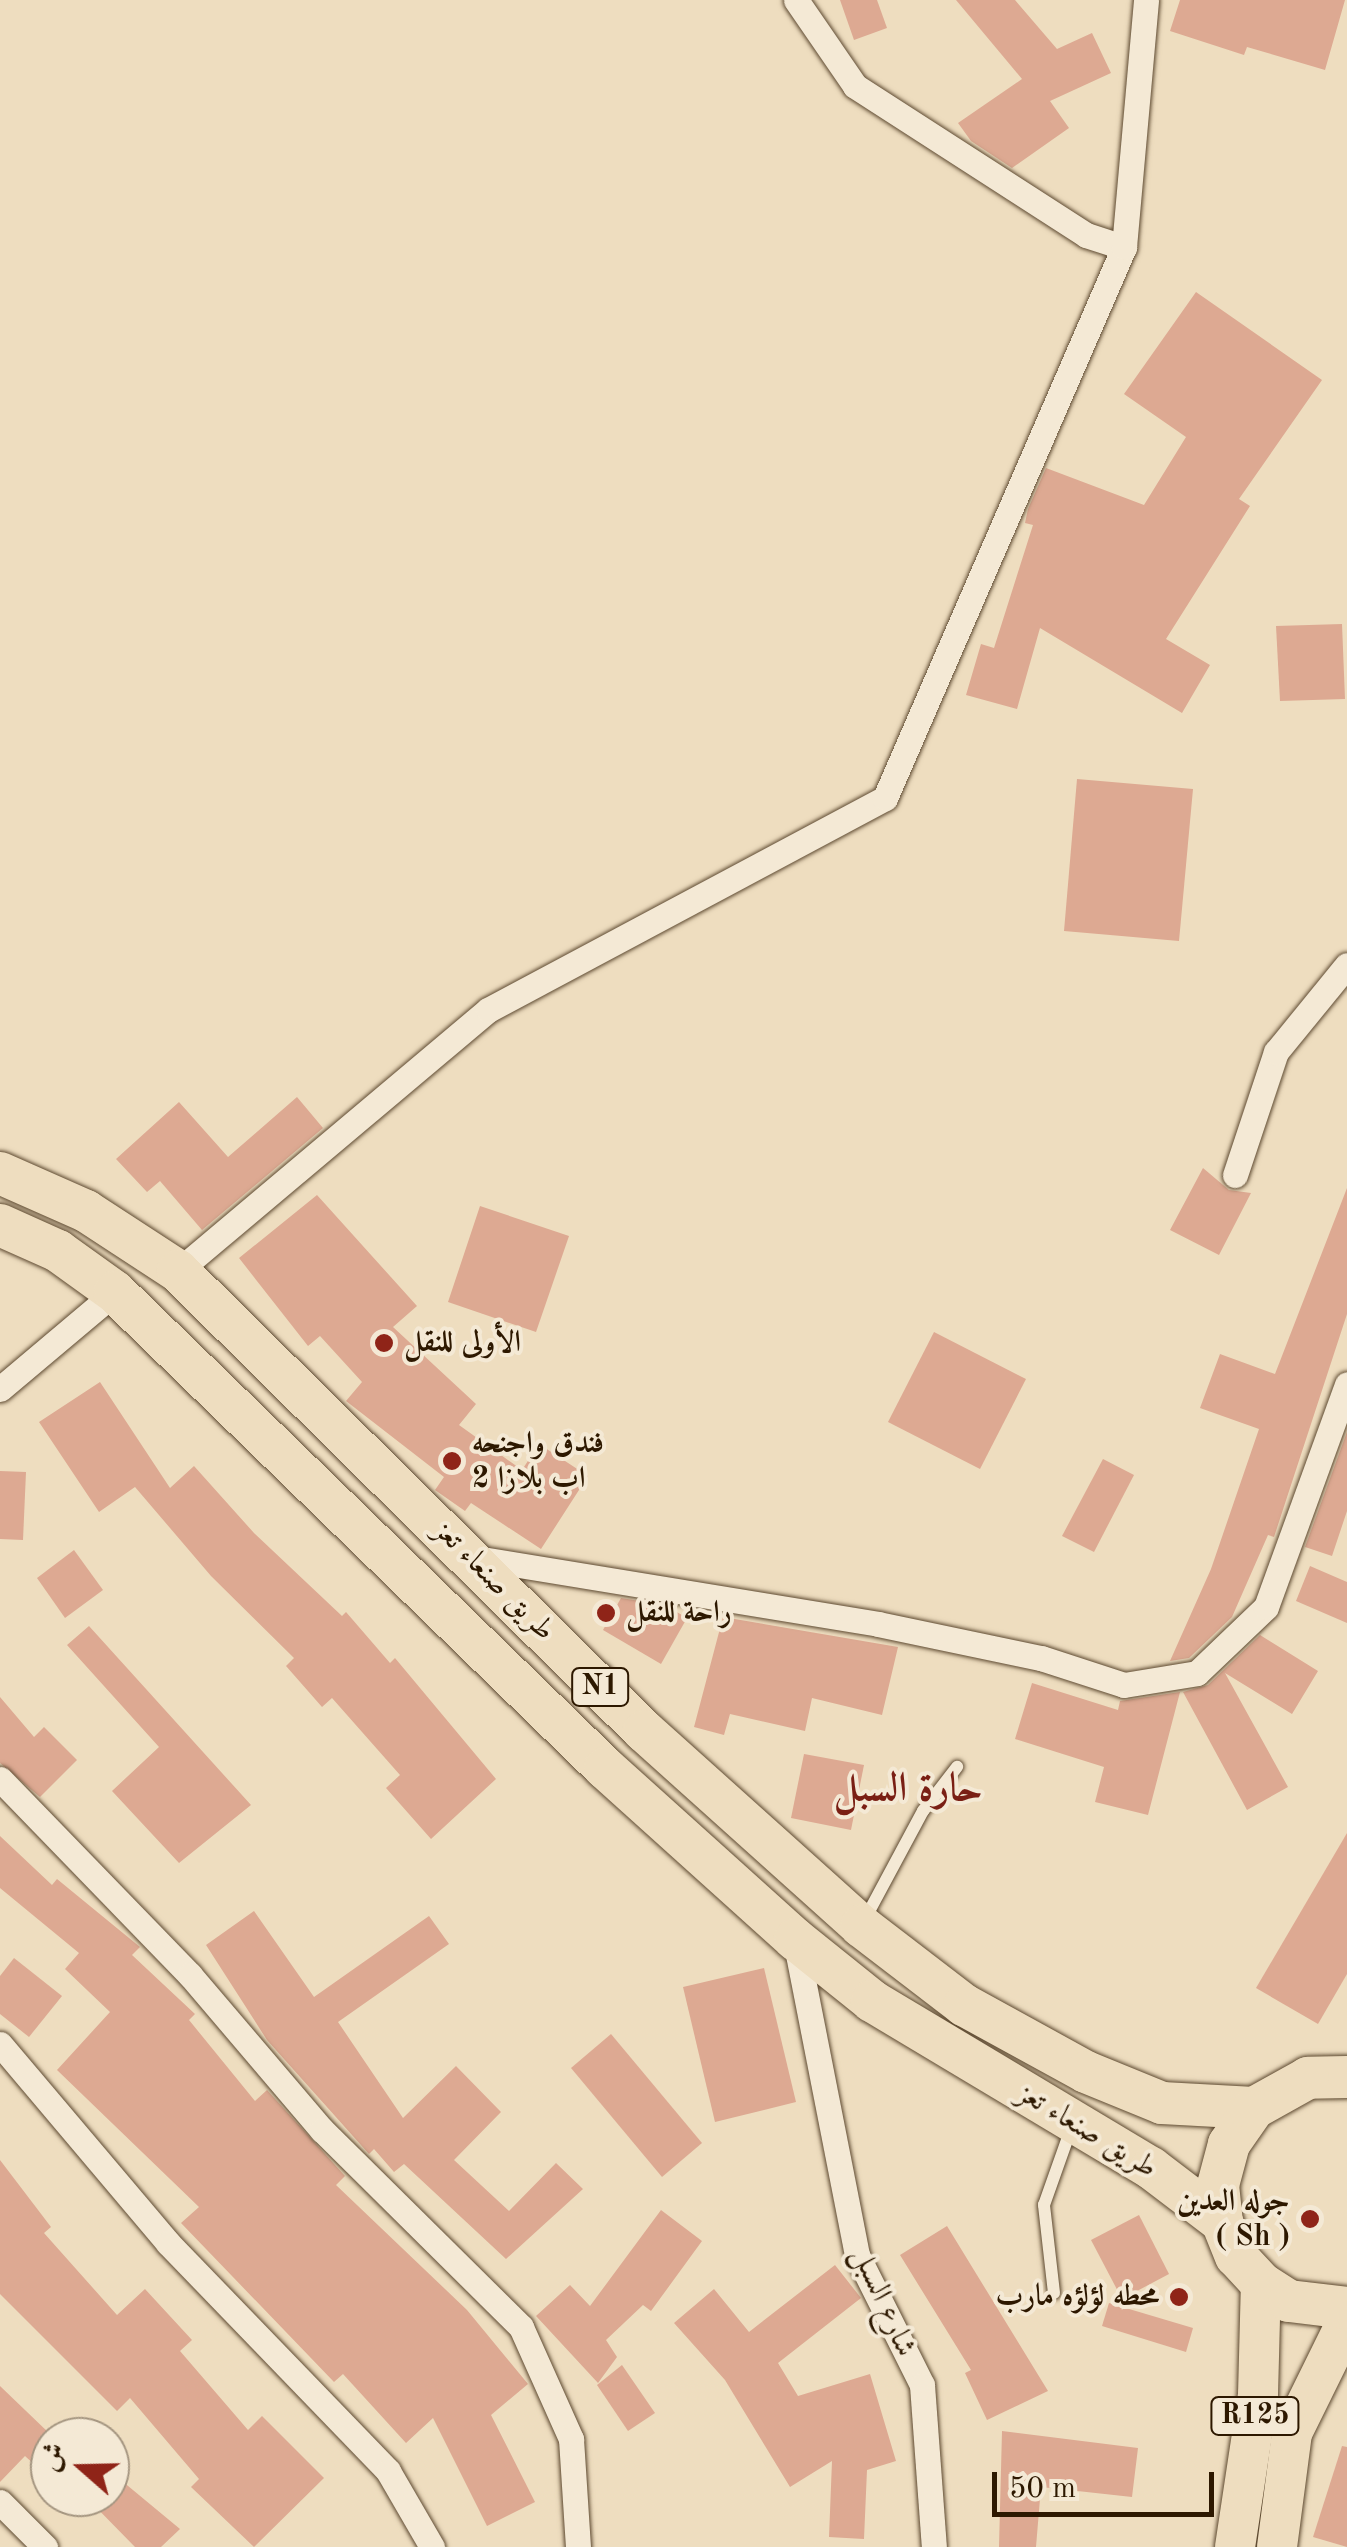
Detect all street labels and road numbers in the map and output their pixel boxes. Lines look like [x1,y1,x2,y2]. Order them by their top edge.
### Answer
street label: طريق صنعاء تعز [426,1513,562,1649]
road number: N1 [570,1664,630,1710]
street label: طريق صنعاء تعز [1011,2075,1163,2187]
street label: شارع السبل [843,2242,923,2362]
road number: R125 [1210,2393,1300,2439]

